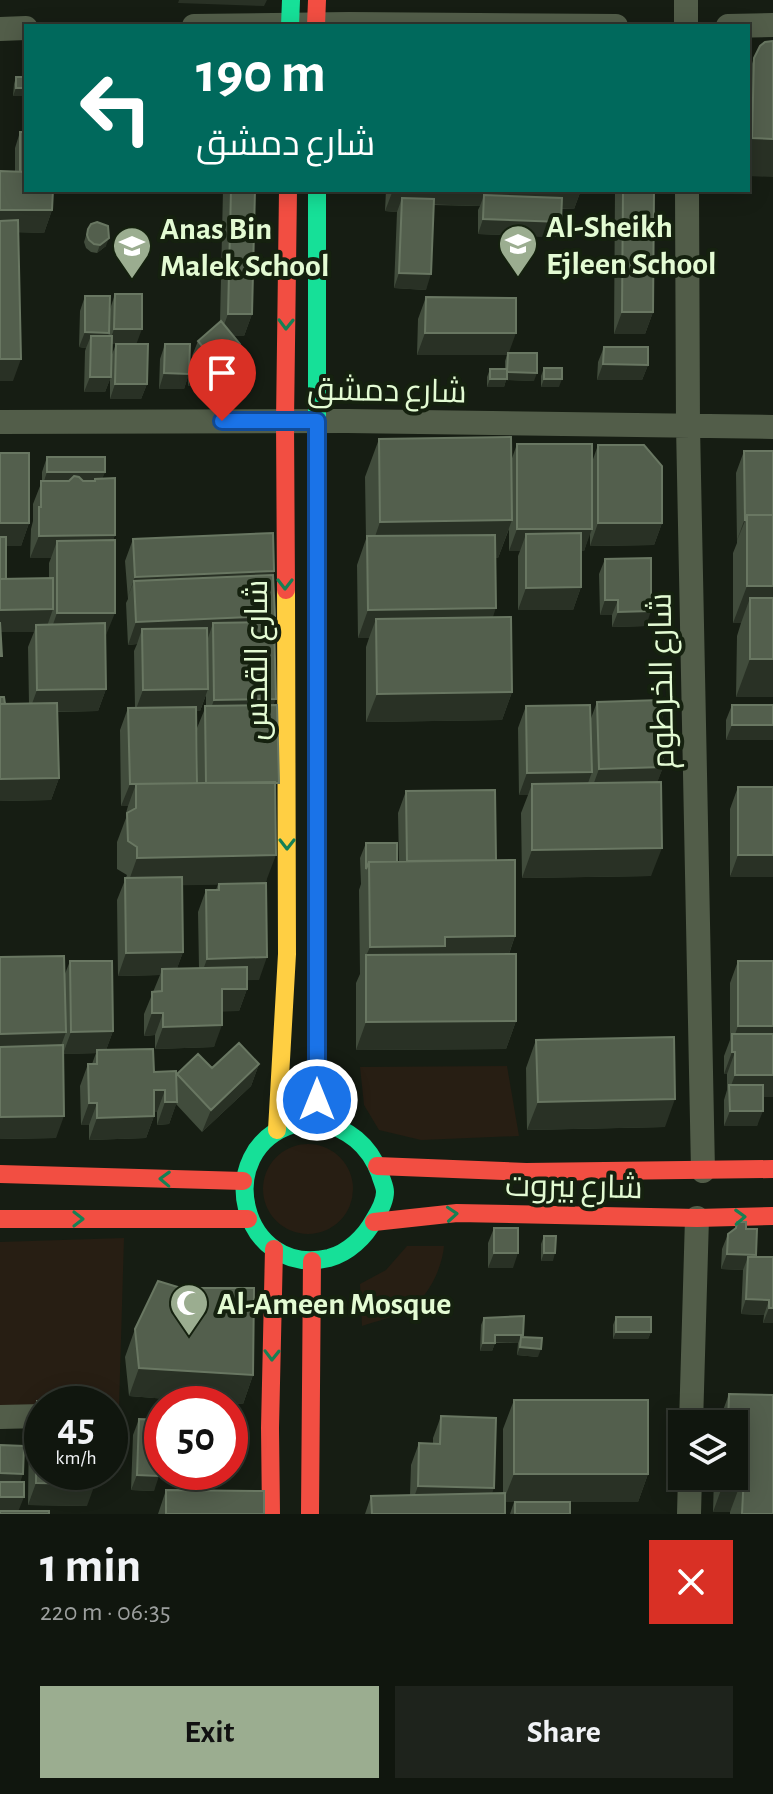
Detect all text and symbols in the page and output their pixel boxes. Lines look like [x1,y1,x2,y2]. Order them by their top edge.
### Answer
text: 190 m [196,46,326,102]
icon: left [64,56,168,160]
text: شارع دمشق [196,126,375,162]
place label: Al-Sheikh Ejleen School [546,211,717,280]
place label: Anas Bin Malek School [160,213,329,282]
school or university icon: Al-Sheikh Ejleen School [497,223,539,278]
school or university icon: Anas Bin Malek School [111,225,153,280]
one-way arrow [277,318,295,331]
pin [188,339,256,421]
icon: arrive [200,351,244,395]
street label: شارع دمشق [307,374,467,413]
one-way arrow [277,578,294,591]
street label: شارع القدس [241,580,278,741]
street label: شارع الخرطوم [644,593,685,769]
one-way arrow [278,838,295,851]
position arrow [275,1058,359,1142]
one-way arrow [158,1170,171,1187]
street label: شارع بيروت [505,1170,643,1209]
one-way arrow [446,1206,459,1223]
one-way arrow [734,1208,747,1225]
one-way arrow [72,1210,85,1228]
mosque icon: Al-Ameen Mosque [168,1282,210,1337]
place label: Al-Ameen Mosque [217,1288,451,1320]
one-way arrow [263,1349,281,1362]
speed limit sign: 50 [144,1386,248,1490]
text: 45 [57,1408,95,1448]
map controls [668,1410,748,1490]
button: layers [668,1410,748,1490]
text: km/h [55,1448,97,1468]
button: close [649,1540,733,1624]
text: 1 min [40,1543,141,1591]
text: 220 m · 06:35 [40,1599,171,1625]
button: Exit [40,1686,379,1778]
button: Share [395,1686,733,1778]

